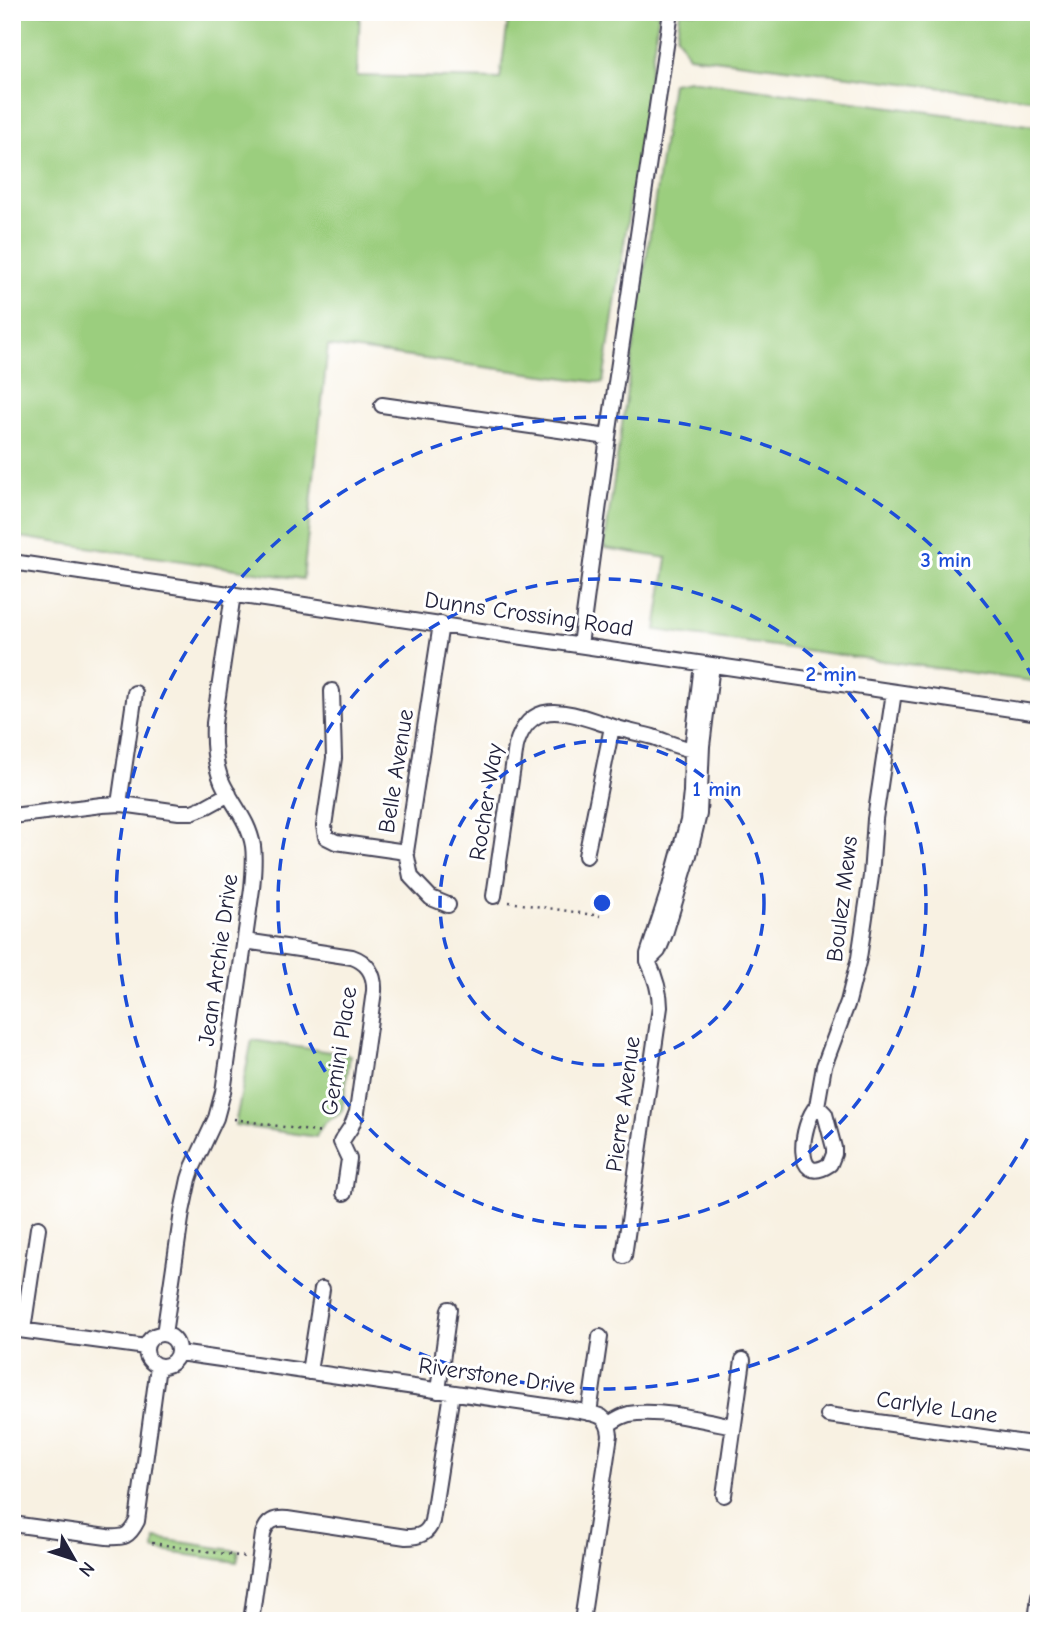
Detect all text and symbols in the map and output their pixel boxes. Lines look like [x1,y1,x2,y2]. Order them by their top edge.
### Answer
text: 3 min [920,548,972,572]
street label: Dunns Crossing Road [423,586,635,642]
text: 2 min [805,662,857,686]
street label: Belle Avenue [373,707,419,835]
street label: Rocher Way [463,741,509,862]
text: 1 min [693,777,741,801]
street label: Boulez Mews [821,835,863,963]
street label: Jean Archie Drive [193,872,243,1048]
centre of rings [590,891,614,915]
street label: Gemini Place [315,985,363,1117]
street label: Pierre Avenue [600,1034,646,1174]
street label: Riverstone Drive [417,1352,577,1400]
street label: Carlyle Lane [875,1385,999,1429]
north arrow [38,1524,108,1594]
text: N [74,1557,99,1581]

